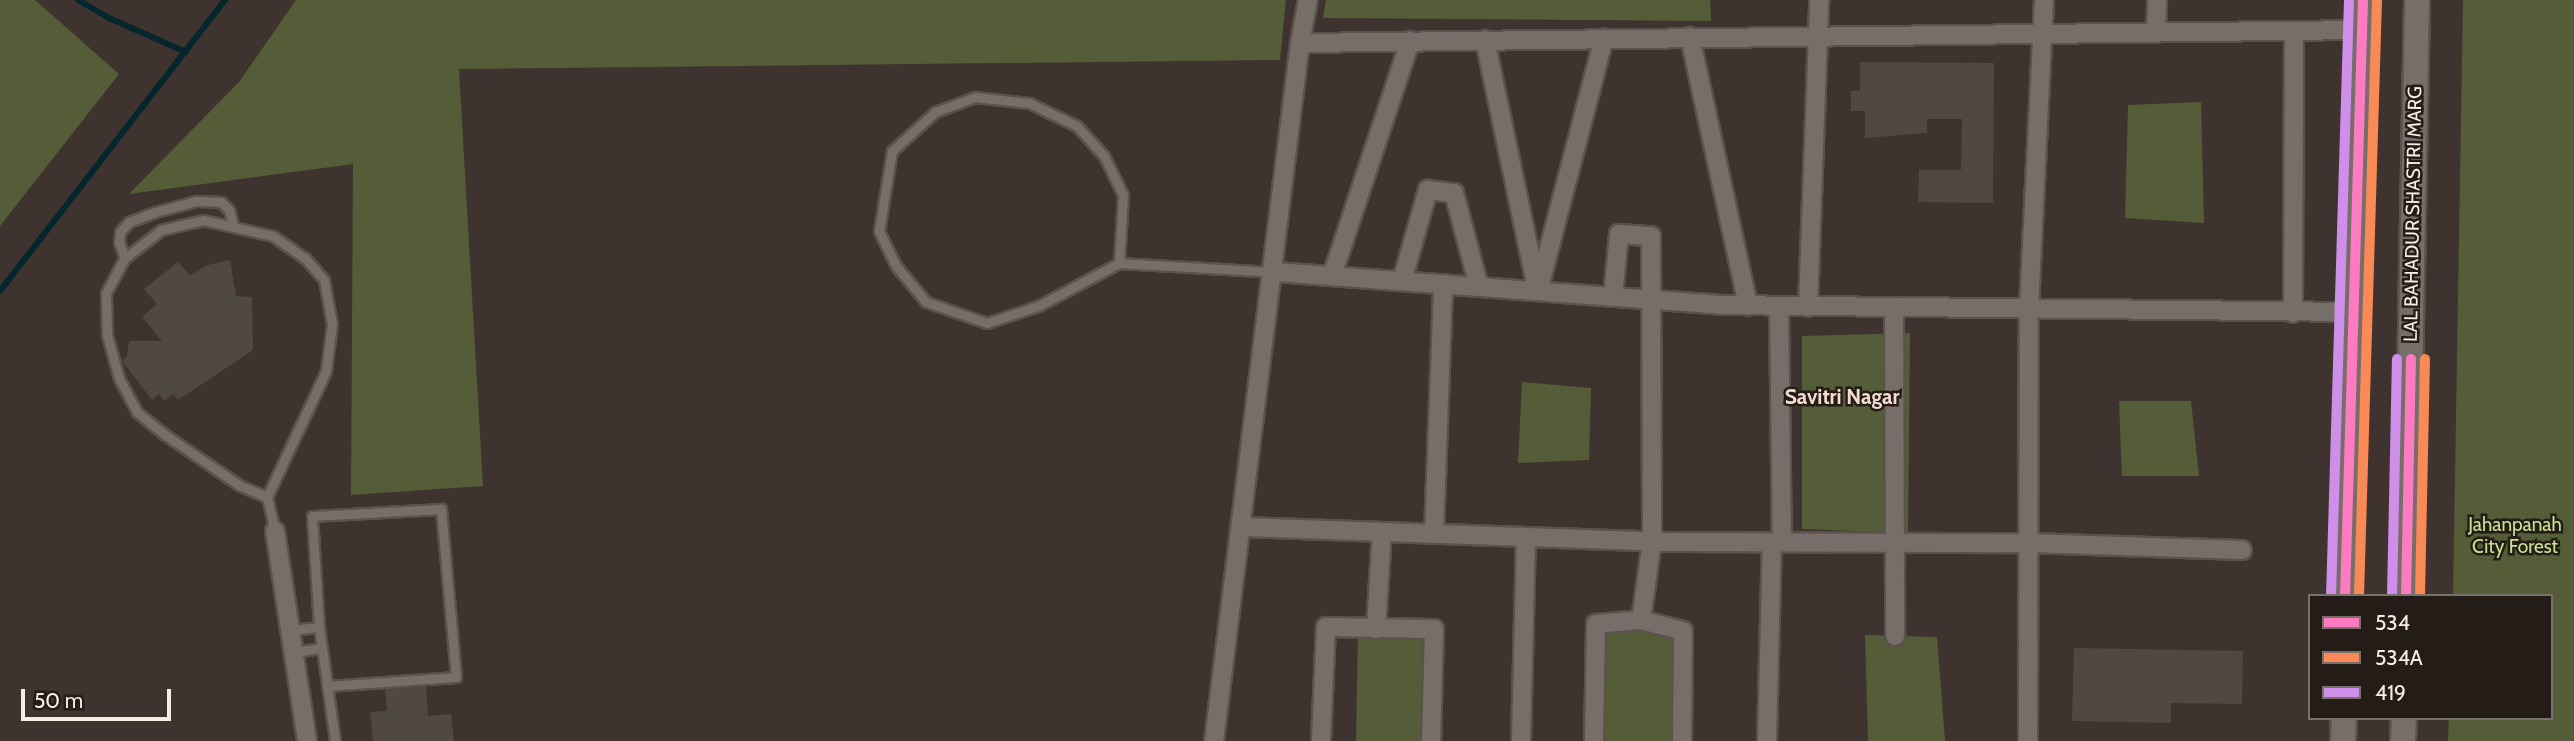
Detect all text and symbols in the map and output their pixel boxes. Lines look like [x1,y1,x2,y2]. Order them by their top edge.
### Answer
street label: LAL BAHADUR SHASTRI MARG [2399,86,2427,342]
district label: Savitri Nagar [1785,384,1899,410]
park label: Jahanpanah City Forest [2468,514,2562,558]
legend [2308,594,2553,720]
text: 534 [2375,610,2410,635]
text: 534A [2375,645,2423,670]
scale bar [24,674,175,718]
text: 419 [2375,680,2406,705]
text: 50 m [34,688,83,713]

